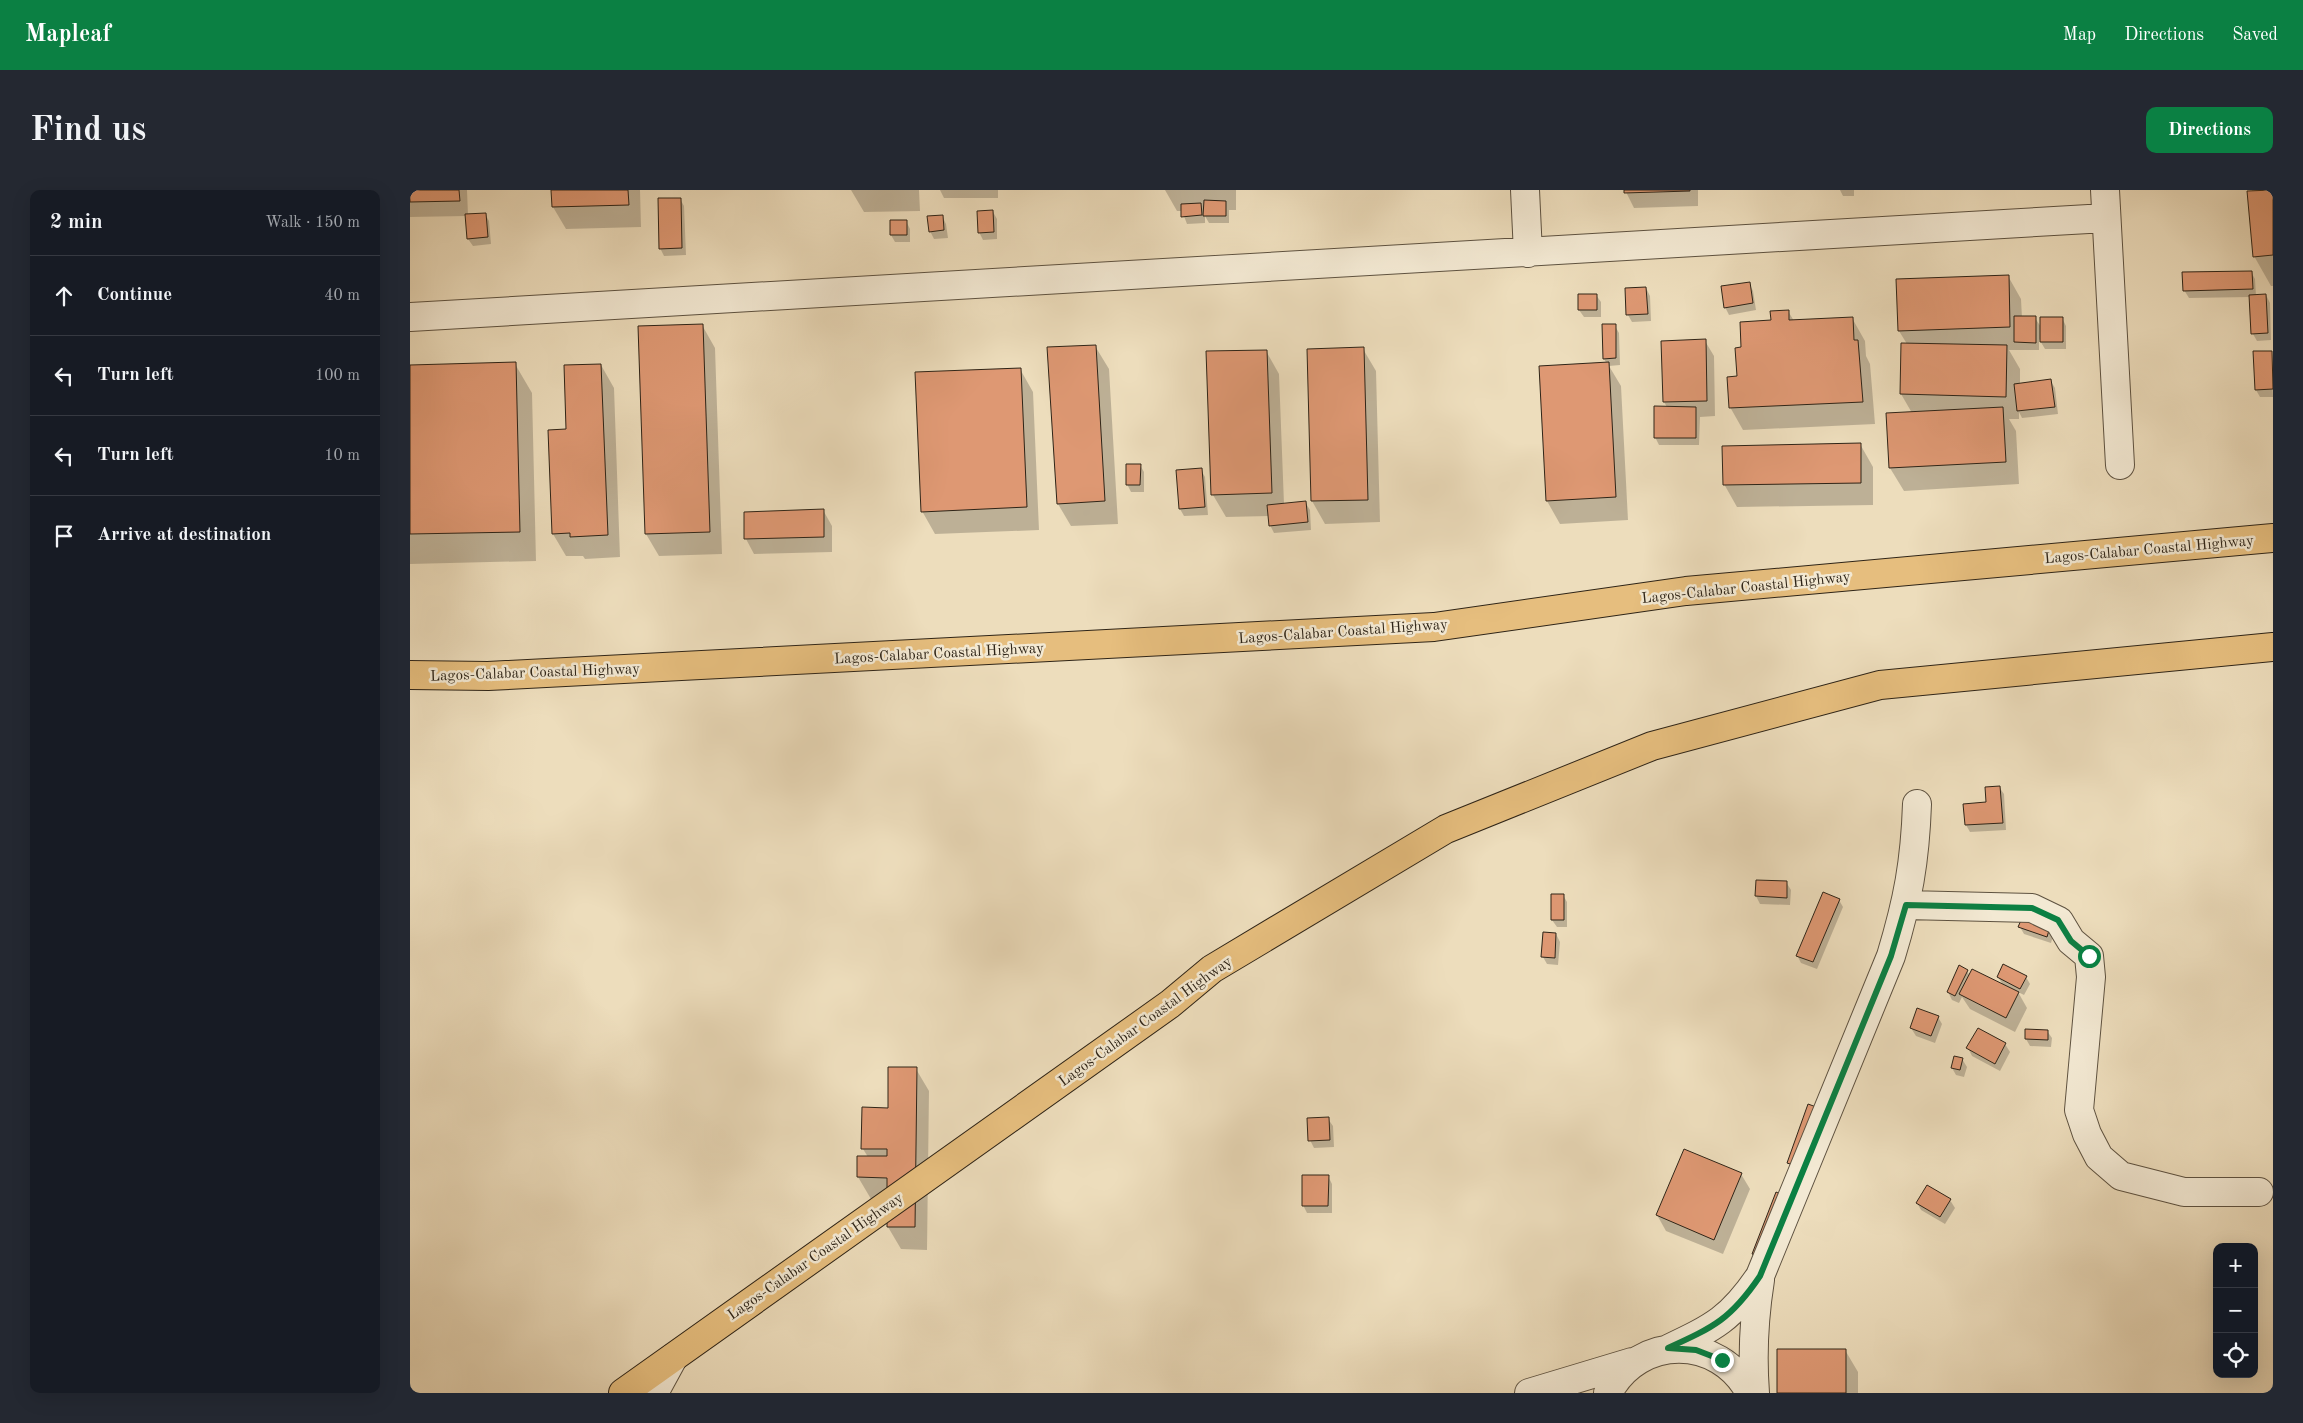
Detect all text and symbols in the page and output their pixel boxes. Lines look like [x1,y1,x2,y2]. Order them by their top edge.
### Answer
text: Mapleaf [25,23,111,47]
text: Map [2063,26,2096,44]
text: Directions [2124,26,2204,44]
text: Saved [2232,26,2278,44]
button: Directions [2146,107,2273,153]
text: Find us [30,113,146,148]
text: 2 min [50,212,103,233]
text: Walk · 150 m [265,215,360,231]
icon: ahead [50,282,78,310]
text: Continue [97,286,172,305]
text: 40 m [324,288,360,304]
icon: left [50,362,78,390]
text: Turn left [97,366,174,385]
text: 100 m [315,368,360,384]
icon: left [50,442,78,470]
text: Turn left [97,446,174,465]
text: 10 m [324,448,360,464]
icon: arrive [50,522,78,550]
text: Arrive at destination [97,526,271,545]
street label: Lagos-Calabar Coastal Highway [2044,534,2255,567]
street label: Lagos-Calabar Coastal Highway [1641,570,1851,607]
street label: Lagos-Calabar Coastal Highway [1238,618,1448,647]
street label: Lagos-Calabar Coastal Highway [834,642,1044,667]
street label: Lagos-Calabar Coastal Highway [430,662,640,685]
route start [2078,945,2101,968]
street label: Lagos-Calabar Coastal Highway [1056,954,1235,1090]
street label: Lagos-Calabar Coastal Highway [725,1191,906,1324]
map controls [2213,1243,2258,1378]
button: + [2213,1243,2258,1288]
button: − [2213,1288,2258,1333]
button: locate [2213,1333,2258,1378]
route end [1711,1349,1734,1372]

